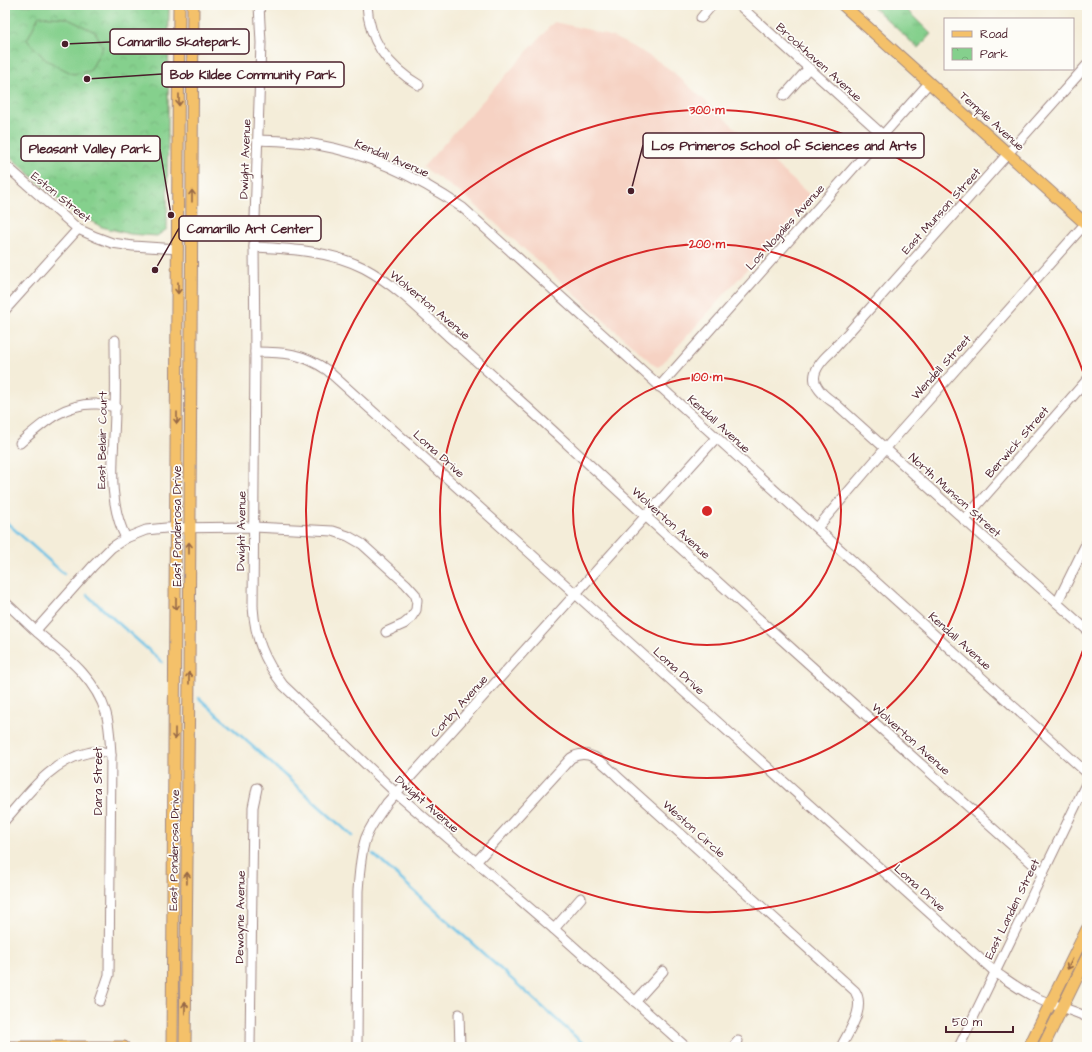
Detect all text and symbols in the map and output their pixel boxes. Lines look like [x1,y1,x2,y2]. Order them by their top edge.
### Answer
legend [944,18,1074,70]
street label: Brookhaven Avenue [772,19,866,106]
text: Road [980,26,1008,43]
callout: Camarillo Skatepark [110,29,249,54]
text: Camarillo Skatepark [118,33,241,52]
text: Park [980,46,1008,63]
callout: Bob Kildee Community Park [162,62,344,87]
text: Bob Kildee Community Park [170,66,337,85]
street label: Temple Avenue [955,88,1028,156]
one-way arrow [175,93,183,106]
text: 300 m [688,102,725,119]
street label: Dwight Avenue [236,118,256,199]
callout: Los Primeros School of Sciences and Arts [643,133,924,158]
street label: Kendall Avenue [352,135,432,182]
callout: Pleasant Valley Park [21,136,160,161]
text: Los Primeros School of Sciences and Arts [651,137,917,155]
text: Pleasant Valley Park [29,140,152,159]
street label: East Munson Street [898,164,985,258]
street label: Eston Street [27,168,94,227]
street label: Los Nogales Avenue [742,180,830,275]
one-way arrow [188,190,196,203]
callout: Camarillo Art Center [179,216,321,241]
text: Camarillo Art Center [187,220,314,238]
text: 200 m [688,236,726,253]
street label: Wolverton Avenue [386,267,474,345]
one-way arrow [174,281,182,294]
street label: Wendell Street [908,331,975,404]
text: 100 m [692,369,723,386]
street label: East Belair Court [93,391,112,489]
street label: Kendall Avenue [683,391,754,458]
street label: Berwick Street [981,403,1053,482]
one-way arrow [173,411,181,424]
street label: Loma Drive [409,427,469,483]
street label: North Munson Street [905,449,1005,542]
street label: East Ponderosa Drive [169,465,186,587]
street label: Wolverton Avenue [628,483,714,564]
street label: Dwight Avenue [232,490,252,571]
centre of rings [700,504,714,518]
one-way arrow [185,542,193,555]
one-way arrow [172,597,180,610]
street label: Kendall Avenue [924,608,995,675]
street label: Loma Drive [649,644,709,700]
street label: Corby Avenue [427,671,493,742]
one-way arrow [185,672,193,685]
street label: Wolverton Avenue [868,699,954,780]
one-way arrow [171,727,179,740]
street label: Dara Street [90,747,107,815]
street label: Dwight Avenue [390,772,463,838]
street label: East Ponderosa Drive [165,789,184,911]
street label: Weston Circle [659,797,729,862]
street label: East Landen Street [981,856,1044,962]
street label: Loma Drive [890,861,950,917]
street label: Dewayne Avenue [231,870,251,964]
one-way arrow [183,872,191,885]
one-way arrow [1066,958,1073,970]
one-way arrow [182,1002,189,1015]
scale bar [946,1008,1013,1034]
text: 50 m [952,1014,983,1031]

